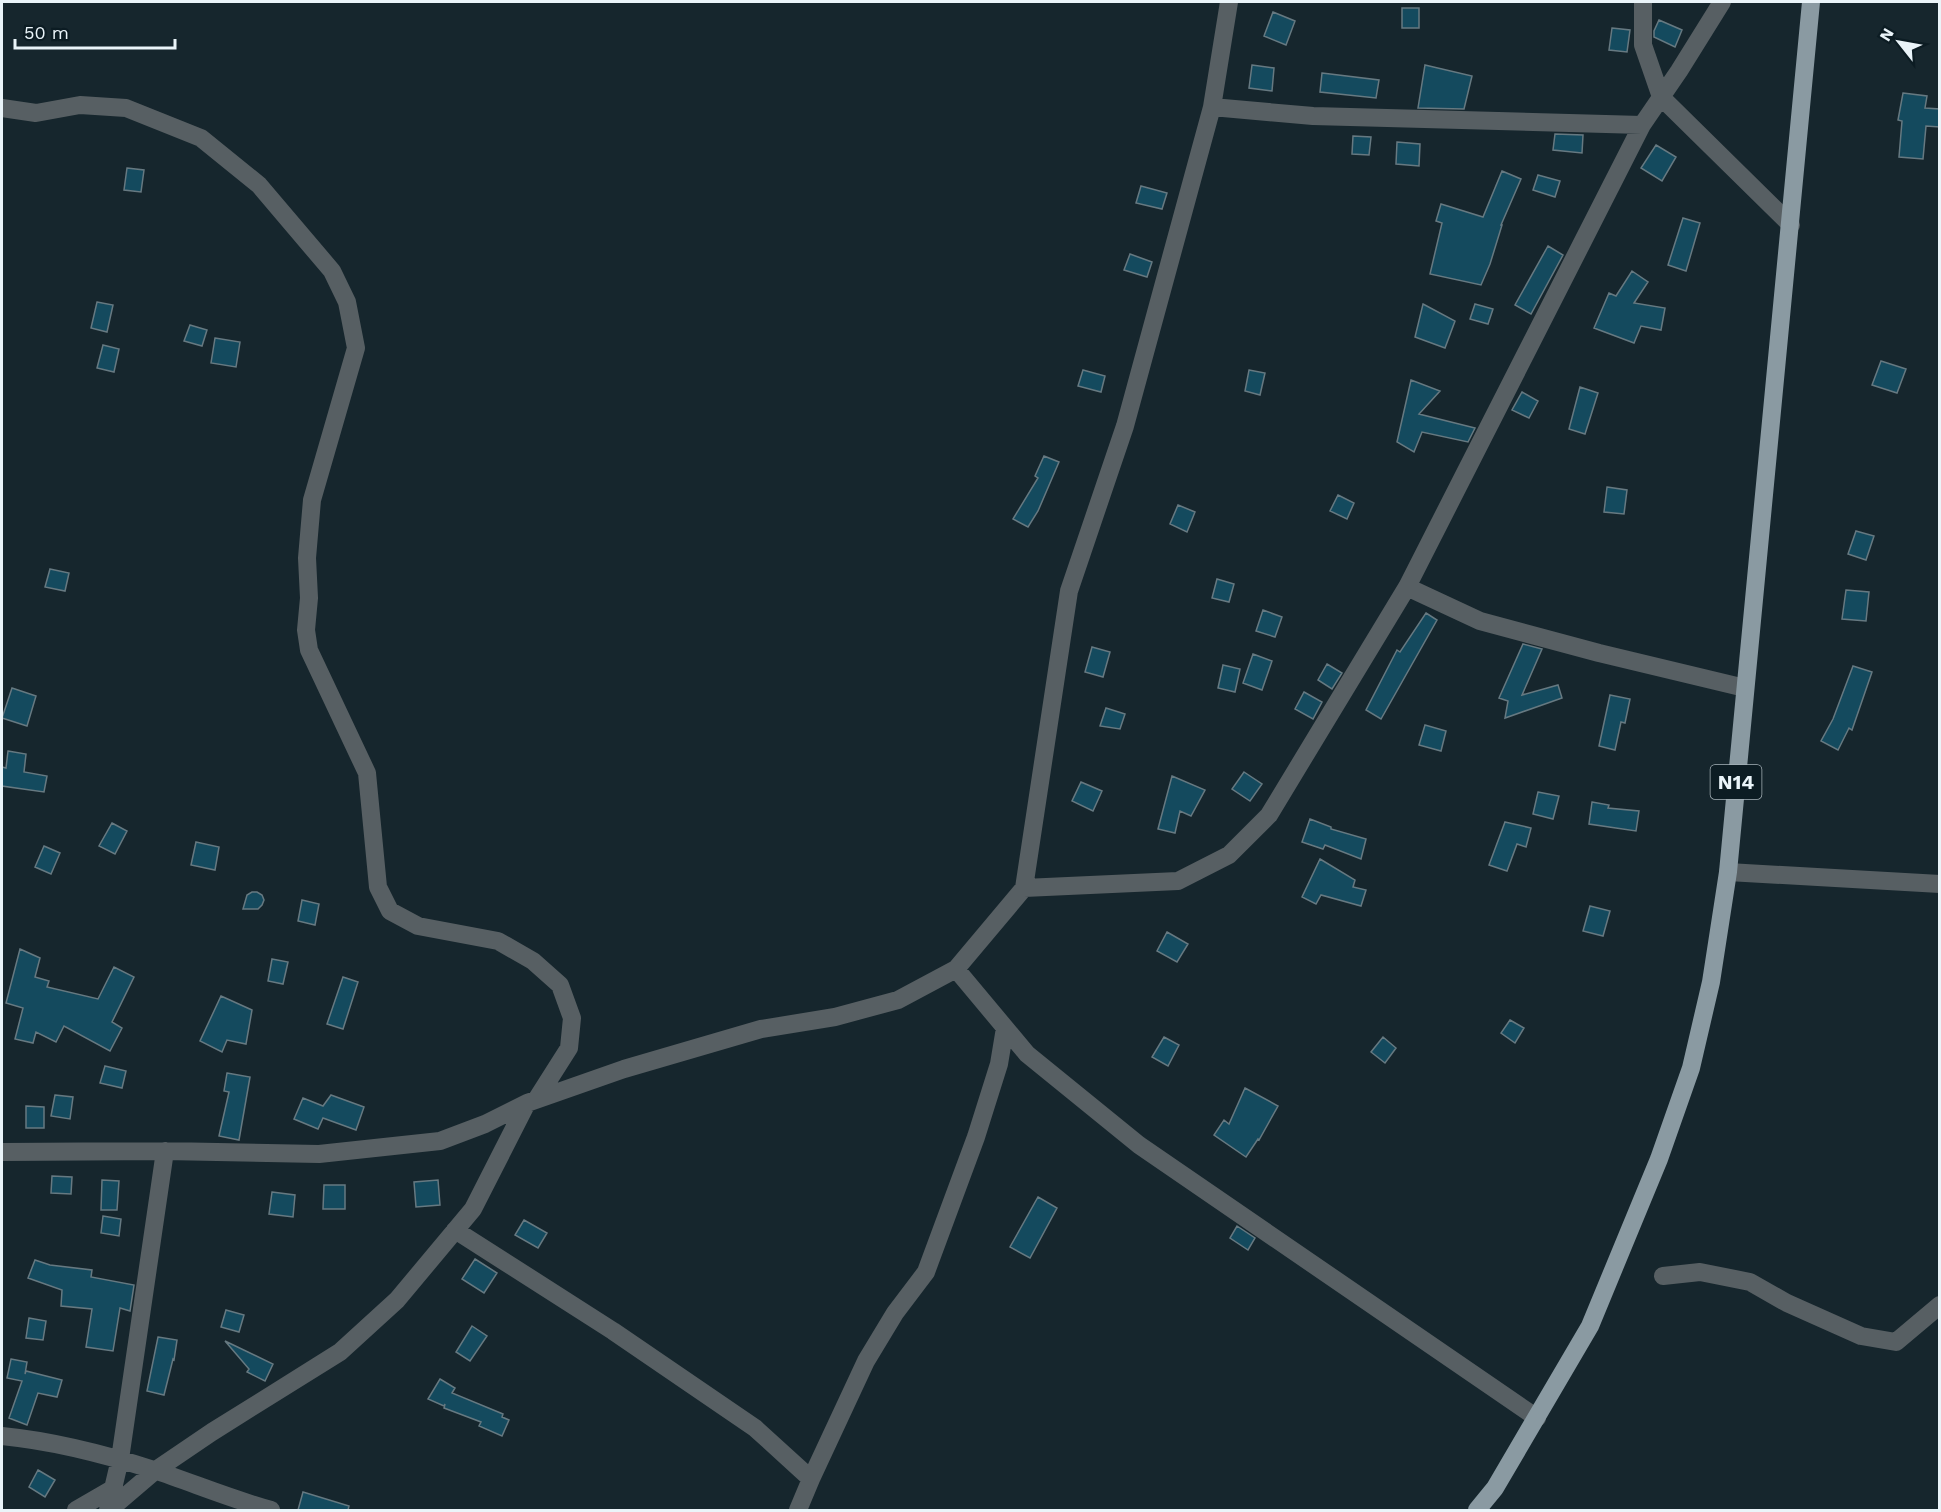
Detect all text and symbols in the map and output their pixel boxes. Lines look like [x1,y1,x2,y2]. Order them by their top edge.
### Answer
scale bar [15,12,176,50]
north arrow [1869,12,1929,72]
text: 50 m [24,22,69,43]
text: N [1875,25,1898,45]
road number: N14 [1710,765,1762,799]

